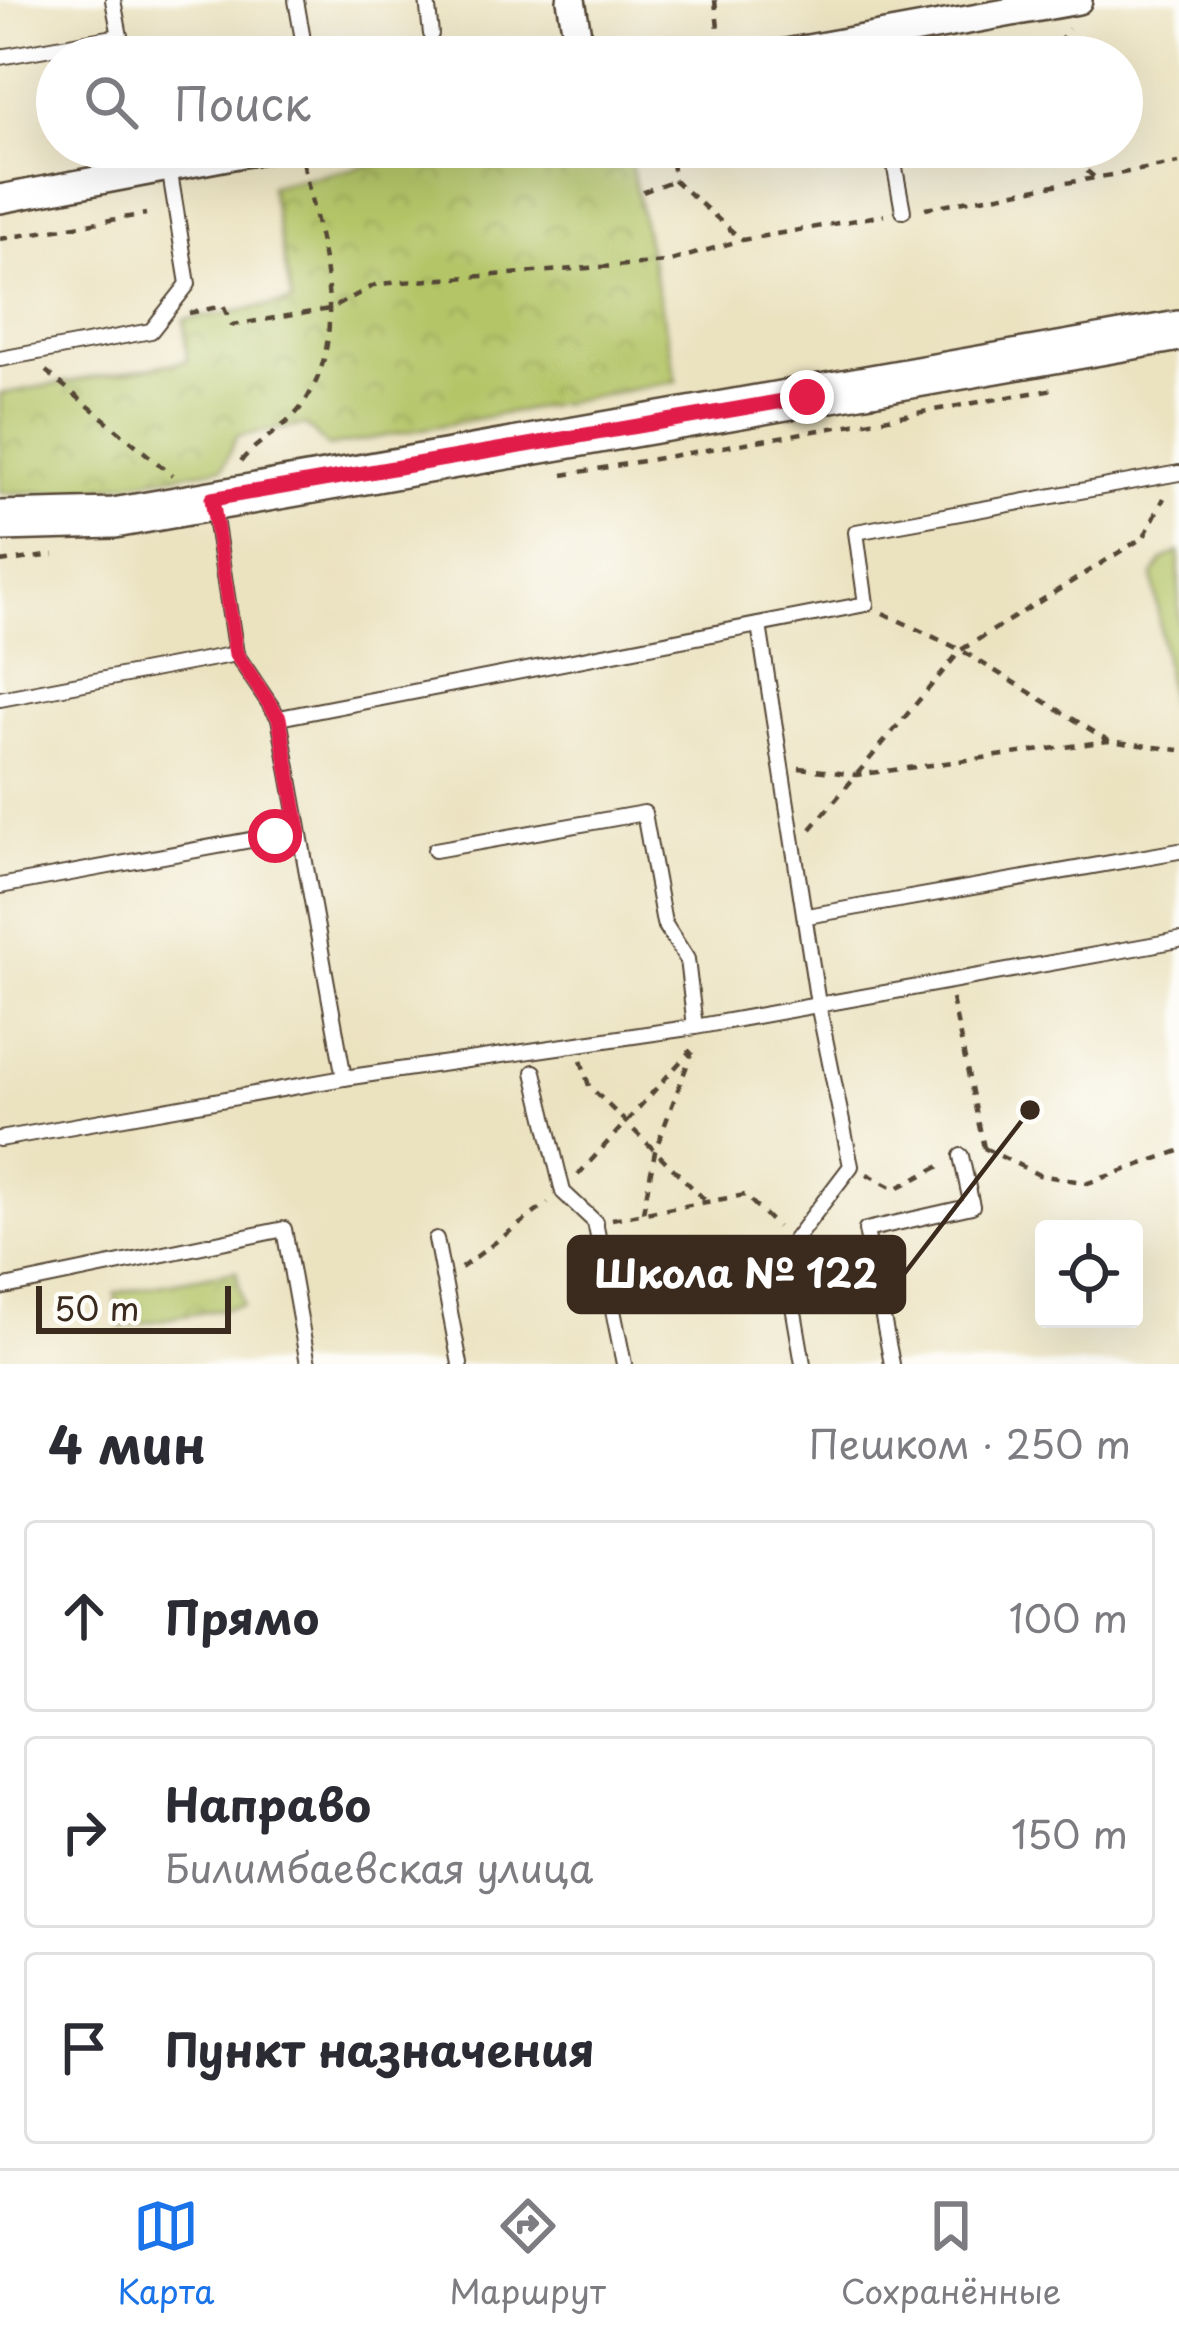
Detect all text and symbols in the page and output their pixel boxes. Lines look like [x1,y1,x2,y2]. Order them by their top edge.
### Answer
search box [36,36,1143,168]
text: Поиск [174,68,311,136]
icon: search [78,69,144,135]
route end [780,370,834,424]
route start [248,809,302,863]
map controls [1035,1220,1143,1328]
button: locate [1035,1220,1143,1328]
callout: Школа № 122 [569,1237,904,1312]
text: Школа № 122 [594,1242,878,1301]
scale bar [36,1280,231,1333]
text: 50 m [54,1282,140,1332]
text: 4 мин [48,1404,206,1481]
text: Пешком · 250 m [809,1413,1131,1472]
text: Прямо [165,1582,319,1650]
icon: ahead [51,1583,117,1649]
text: 100 m [1009,1587,1128,1646]
text: Направо [165,1769,371,1837]
icon: right [51,1799,117,1865]
text: 150 m [1011,1803,1128,1862]
text: Билимбаевская улица [165,1837,593,1896]
text: Пункт назначения [165,2014,595,2082]
icon: arrive [51,2015,117,2081]
tab: Карта [118,2193,214,2315]
tab: Маршрут [450,2193,606,2315]
tab: Сохранённые [841,2193,1061,2315]

